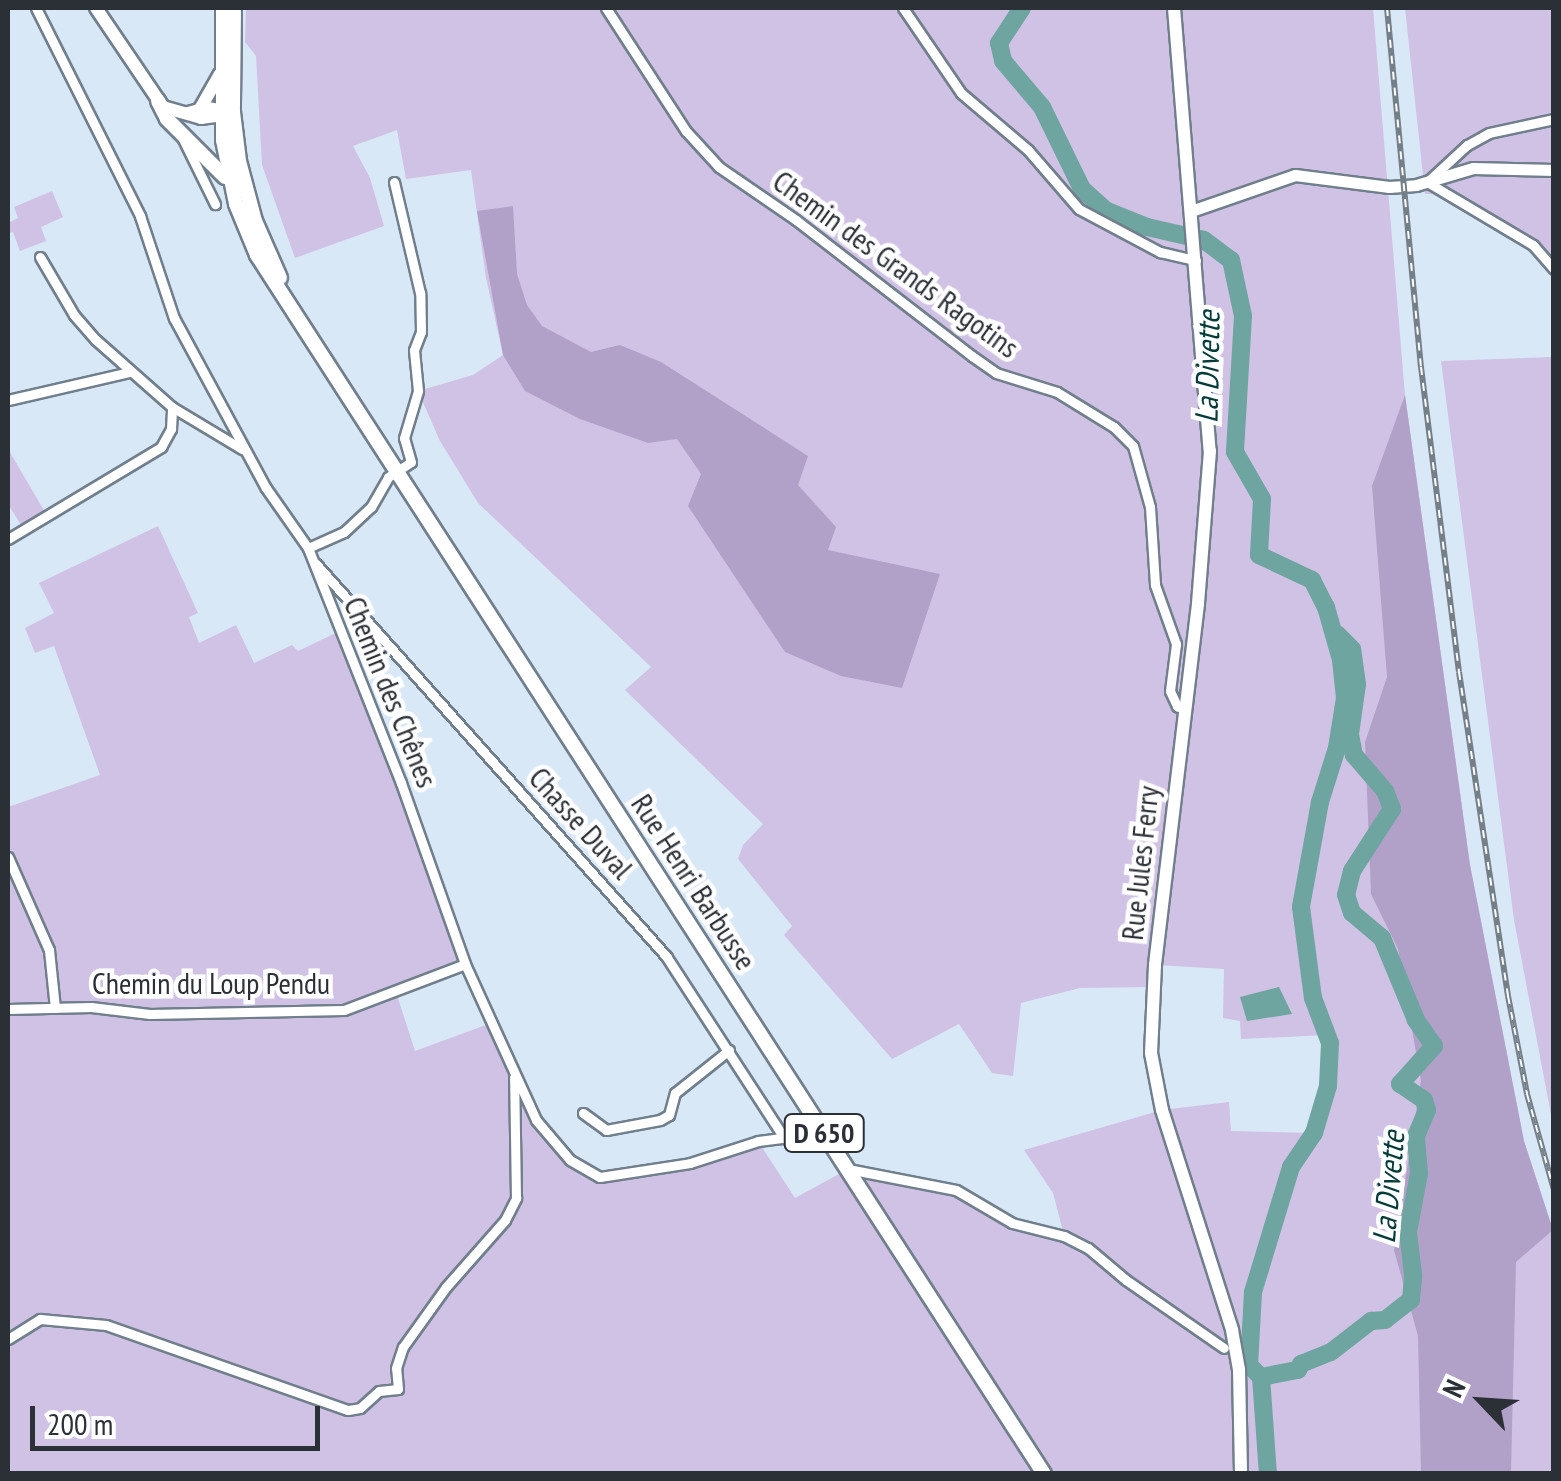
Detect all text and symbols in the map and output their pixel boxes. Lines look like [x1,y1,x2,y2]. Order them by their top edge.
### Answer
street label: Chemin des Grands Ragotins [766,163,1026,365]
water label: La Divette [1187,310,1227,424]
street label: Chemin des Chênes [337,592,445,792]
street label: Chasse Duval [522,760,640,886]
street label: Rue Jules Ferry [1114,784,1166,942]
street label: Rue Henri Barbusse [624,788,764,976]
street label: Chemin du Loup Pendu [92,965,330,1001]
road number: D 650 [782,1110,866,1156]
water label: La Divette [1364,1129,1412,1245]
north arrow [1431,1351,1531,1451]
text: N [1433,1373,1473,1403]
scale bar [35,1386,325,1448]
text: 200 m [47,1404,113,1443]

